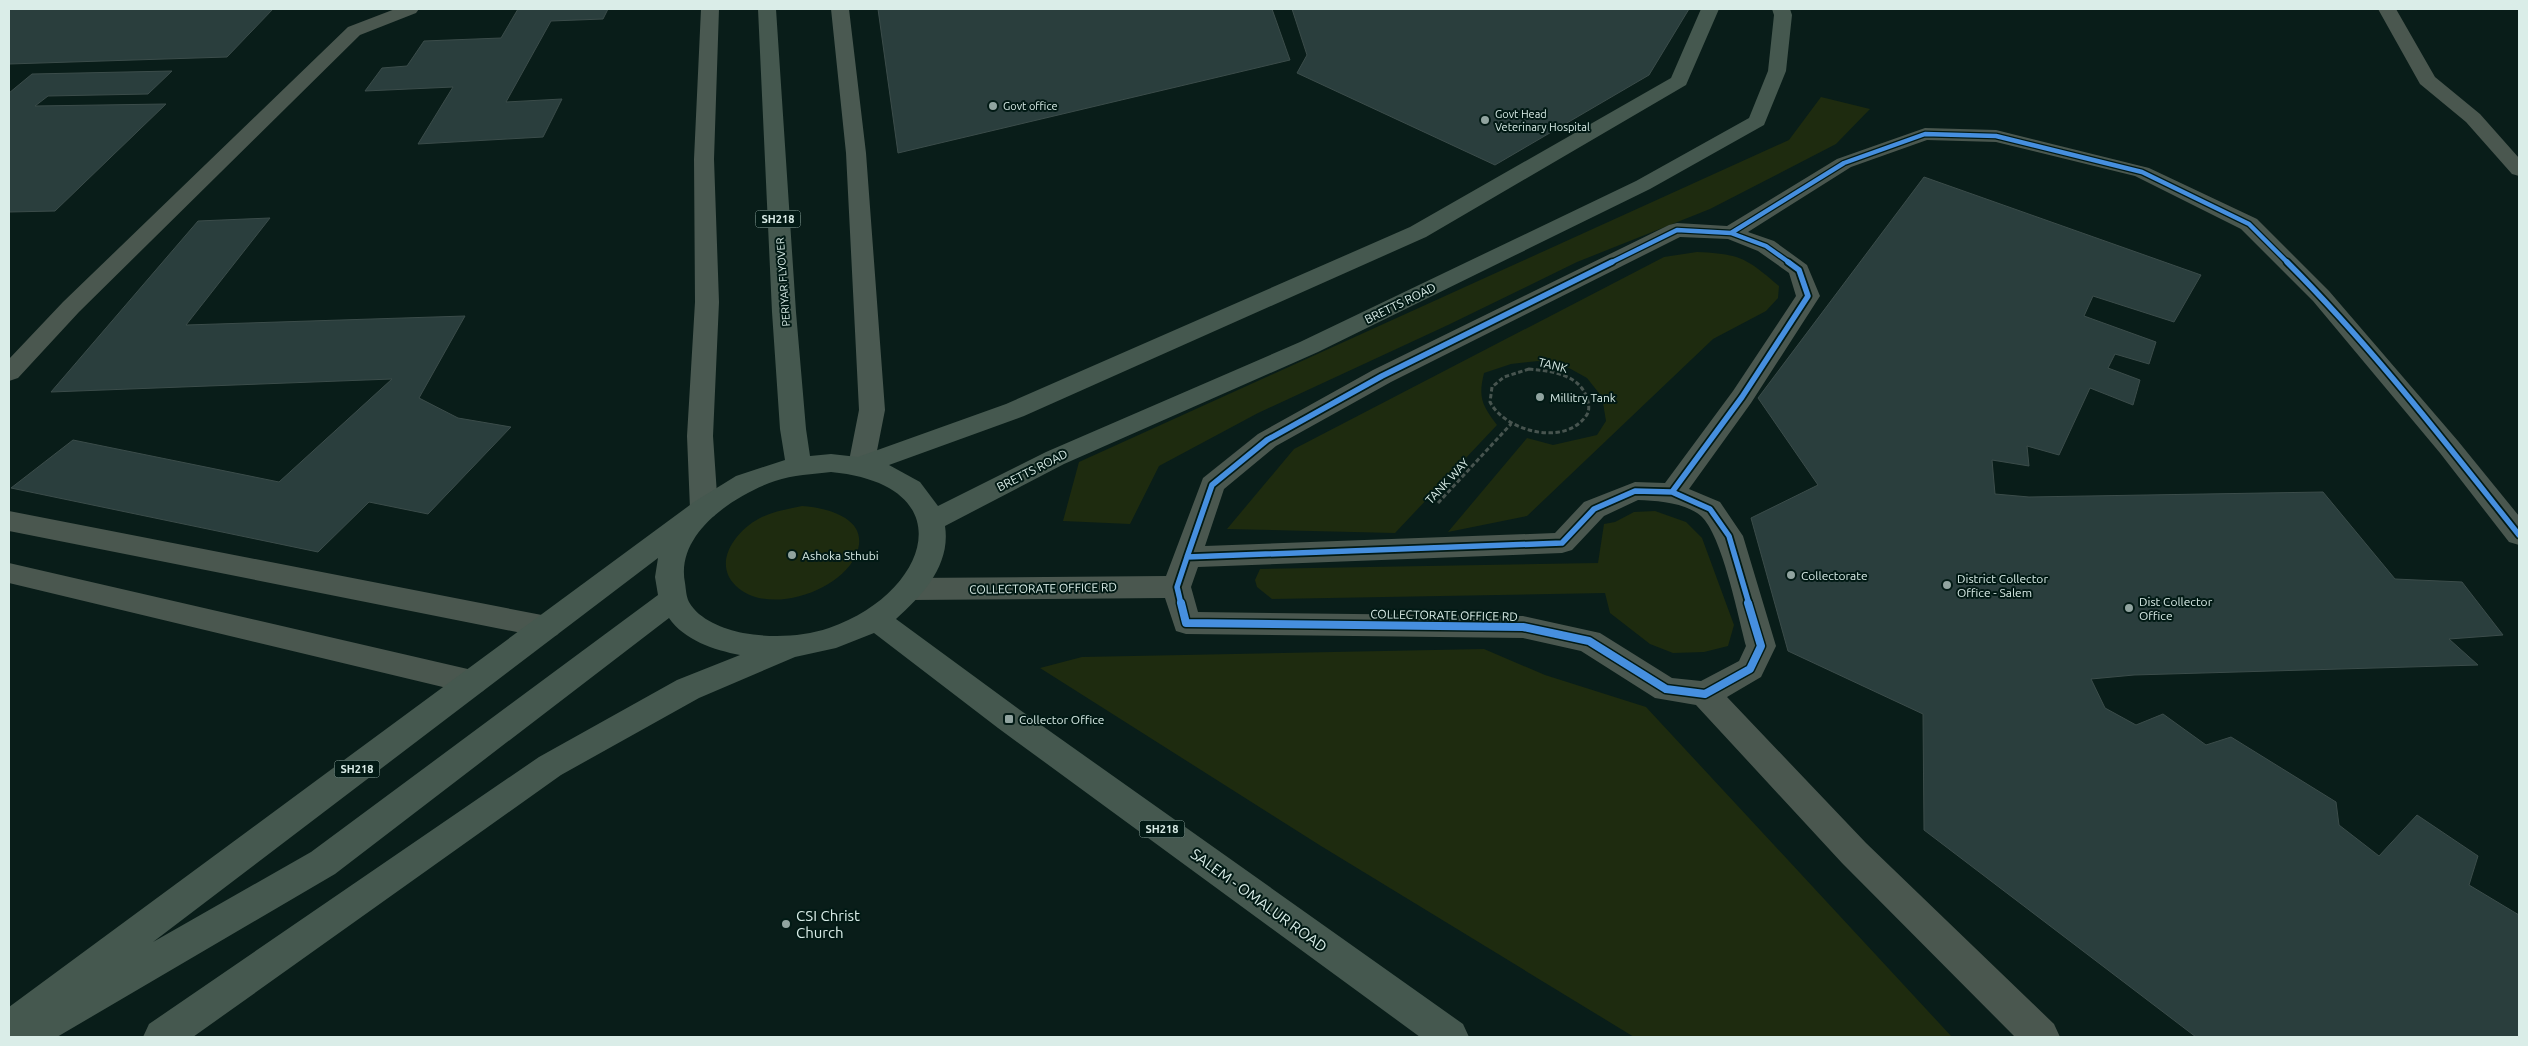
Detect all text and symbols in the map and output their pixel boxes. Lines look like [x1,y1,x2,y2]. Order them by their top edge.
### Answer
marker: Govt office [987,100,999,112]
place label: Govt office [1003,100,1058,112]
place label: Govt Head Veterinary Hospital [1495,108,1590,133]
marker: Govt Head Veterinary Hospital [1479,114,1491,126]
road number: SH218 [756,210,800,228]
street label: PERIYAR FLYOVER [774,237,792,327]
street label: BRETTS ROAD [1362,280,1438,326]
street label: TANK [1537,355,1570,375]
marker: Millitry Tank [1534,391,1546,403]
place label: Millitry Tank [1550,391,1616,404]
street label: BRETTS ROAD [995,447,1069,493]
street label: TANK WAY [1423,456,1471,506]
marker: Ashoka Sthubi [786,549,798,561]
place label: Ashoka Sthubi [802,549,879,562]
marker: Collectorate [1785,569,1797,581]
place label: Collectorate [1801,569,1868,582]
place label: District Collector Office - Salem [1957,572,2048,599]
marker: District Collector Office - Salem [1941,579,1953,591]
street label: COLLECTORATE OFFICE RD [969,580,1117,596]
place label: Dist Collector Office [2139,595,2213,622]
marker: Dist Collector Office [2123,602,2135,614]
street label: COLLECTORATE OFFICE RD [1370,607,1518,623]
marker: Collector Office [1003,713,1015,725]
place label: Collector Office [1019,713,1104,726]
road number: SH218 [334,761,380,778]
road number: SH218 [1140,821,1184,838]
street label: SALEM - OMALUR ROAD [1188,845,1330,955]
place label: CSI Christ Church [796,907,860,941]
marker: CSI Christ Church [780,918,792,930]

